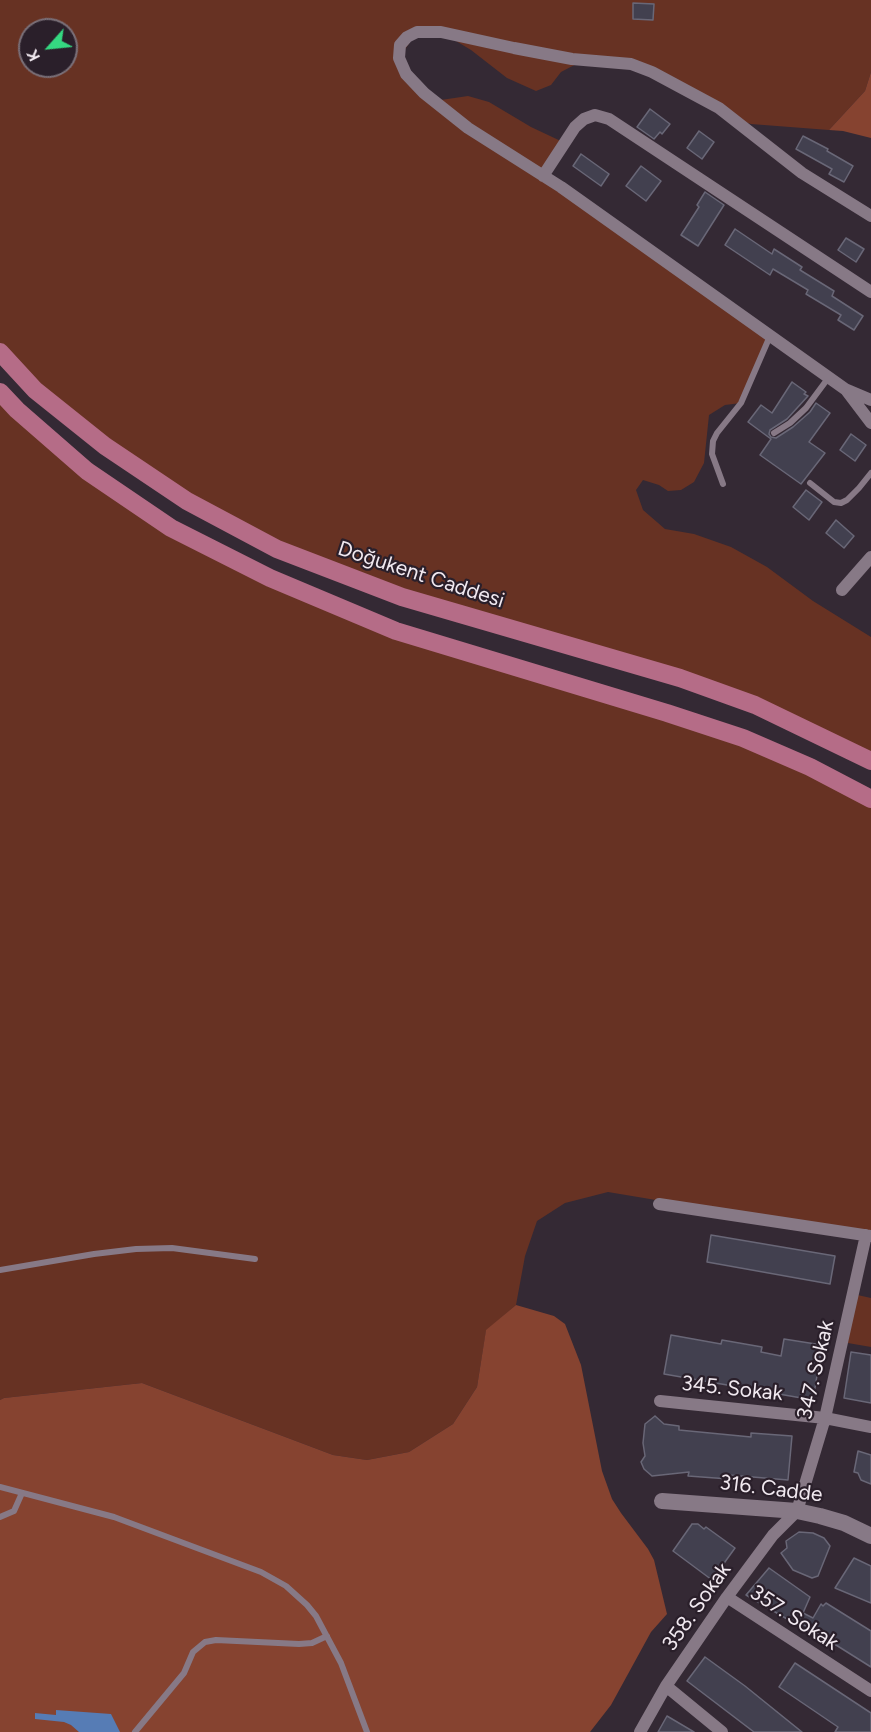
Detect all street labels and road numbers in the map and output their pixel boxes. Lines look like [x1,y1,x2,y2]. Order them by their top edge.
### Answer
street label: Doğukent Caddesi [335,536,507,614]
street label: 347. Sokak [792,1318,840,1422]
street label: 345. Sokak [680,1371,784,1407]
street label: 316. Cadde [718,1470,824,1508]
street label: 358. Sokak [657,1558,737,1656]
street label: 357. Sokak [745,1580,843,1656]

